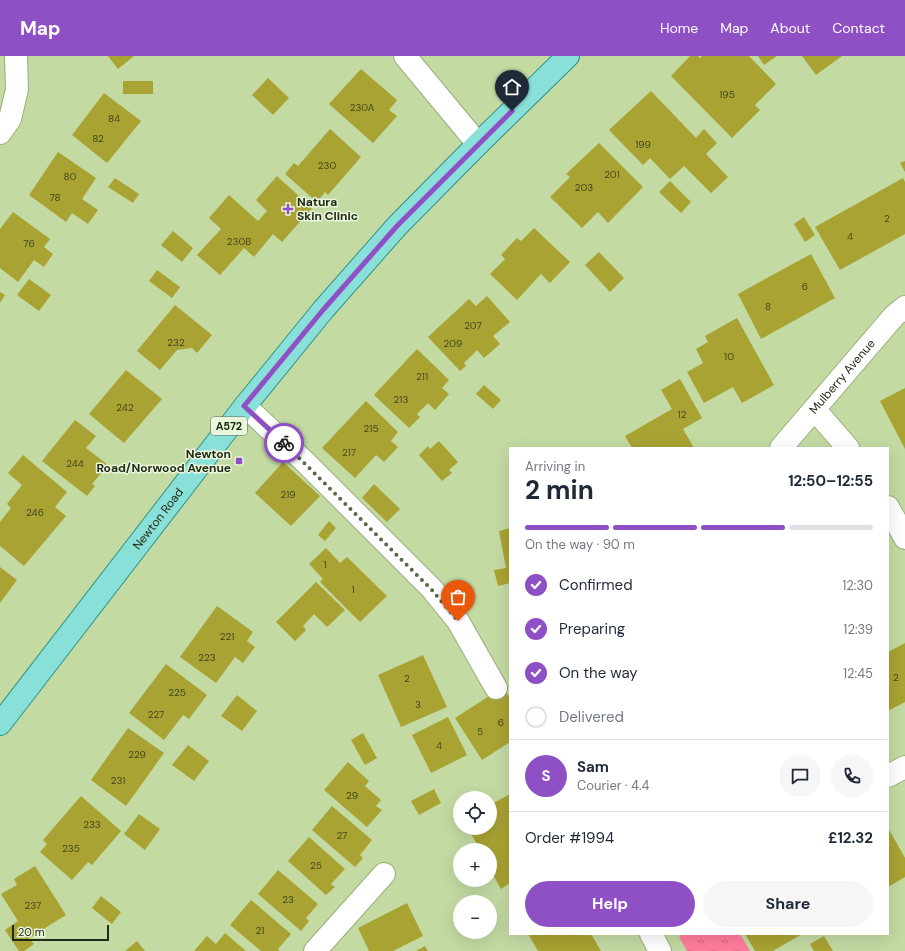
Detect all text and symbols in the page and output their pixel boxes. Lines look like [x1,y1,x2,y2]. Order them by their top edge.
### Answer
text: Map [20,16,60,41]
text: Home [660,19,698,37]
text: Map [720,19,748,37]
text: About [770,19,810,37]
text: Contact [832,19,885,37]
pin [495,70,529,111]
icon: home [501,76,523,98]
house number: 195 [719,88,735,101]
house number: 230A [350,101,375,114]
house number: 84 [108,112,120,125]
house number: 82 [92,132,104,145]
house number: 199 [635,138,651,151]
house number: 230 [318,159,336,172]
house number: 201 [604,168,620,181]
house number: 80 [64,170,77,183]
house number: 203 [575,181,593,194]
house number: 78 [49,191,61,204]
place label: Natura Skin Clinic [297,194,358,224]
marker: Natura Skin Clinic [282,203,294,215]
house number: 2 [884,212,890,225]
house number: 4 [847,230,853,243]
house number: 230B [227,235,251,248]
house number: 76 [23,237,35,250]
house number: 6 [802,280,808,293]
house number: 8 [765,300,771,313]
house number: 207 [464,319,482,332]
house number: 232 [167,336,185,349]
street label: Mulberry Avenue [806,336,879,417]
house number: 209 [444,337,462,350]
house number: 10 [724,350,734,363]
house number: 211 [416,370,428,383]
house number: 213 [394,393,408,406]
house number: 242 [116,401,134,414]
house number: 12 [678,408,687,421]
road number: A572 [211,417,247,435]
house number: 215 [364,422,378,435]
courier [264,423,304,463]
icon: bike [273,432,295,454]
place label: Newton Road/Norwood Avenue [96,446,231,476]
house number: 217 [342,446,356,459]
marker: Newton Road/Norwood Avenue [234,456,244,466]
house number: 244 [66,457,84,470]
text: Arriving in [525,458,585,475]
text: 12:50–12:55 [788,471,873,491]
text: 2 min [525,473,594,507]
street label: Newton Road [129,485,187,553]
house number: 219 [280,488,296,501]
house number: 246 [26,506,44,519]
text: On the way · 90 m [525,536,635,553]
house number: 1 [323,558,327,571]
icon: check [525,574,547,596]
text: Confirmed [559,575,633,595]
text: 12:30 [842,577,873,594]
pin [441,580,475,621]
house number: 1 [351,583,355,596]
icon: bag [447,586,469,608]
icon: check [525,618,547,640]
text: Preparing [559,619,625,639]
text: 12:39 [843,621,873,638]
house number: 221 [220,630,234,643]
house number: 223 [198,651,216,664]
icon: check [525,662,547,684]
text: On the way [559,663,638,683]
text: 12:45 [843,665,873,682]
house number: 2 [893,671,899,684]
house number: 2 [404,672,410,685]
house number: 225 [168,686,186,699]
house number: 3 [415,698,421,711]
text: Delivered [559,707,624,727]
house number: 227 [148,708,164,721]
house number: 6 [498,716,504,729]
house number: 5 [477,725,483,738]
house number: 4 [436,739,442,752]
house number: 229 [128,748,146,761]
button: chat [779,755,821,797]
button: phone [831,755,873,797]
text: Sam [577,757,609,777]
text: S [541,766,551,786]
house number: 231 [111,774,125,787]
text: Courier · 4.4 [577,777,649,794]
house number: 29 [346,789,358,802]
map controls [453,791,497,939]
button: locate [453,791,497,835]
house number: 233 [83,818,101,831]
text: Order #1994 [525,828,614,848]
text: £12.32 [828,828,873,848]
house number: 27 [337,829,347,842]
house number: 235 [62,842,80,855]
button: + [453,843,497,887]
house number: 25 [310,859,322,872]
button: Help [525,881,695,927]
button: Share [703,881,873,927]
house number: 23 [282,893,294,906]
button: − [453,895,497,939]
house number: 237 [25,899,41,912]
scale bar [12,923,109,942]
house number: 21 [256,924,264,937]
text: 20 m [18,925,44,939]

